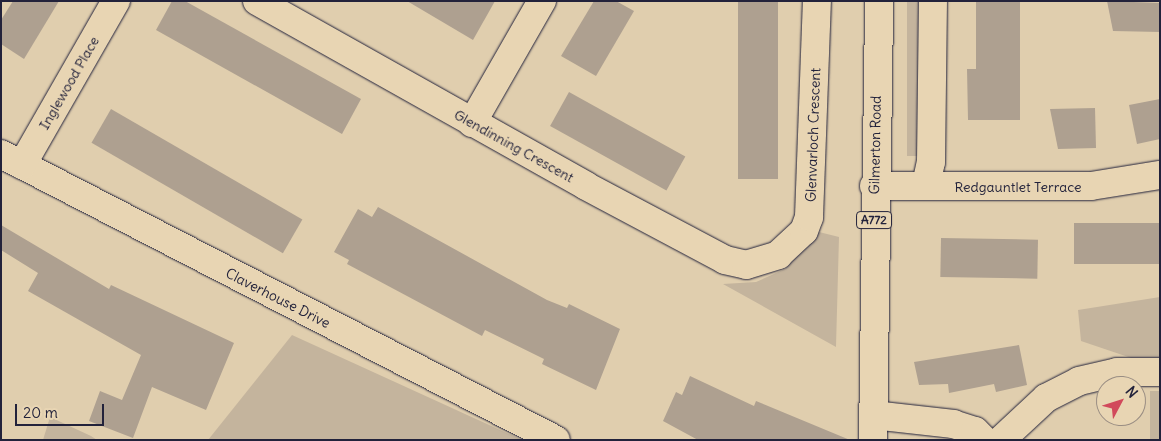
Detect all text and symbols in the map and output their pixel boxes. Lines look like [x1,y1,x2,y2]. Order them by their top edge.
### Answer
street label: Inglewood Place [36,33,102,133]
street label: Glenvarloch Crescent [802,68,824,202]
street label: Gilmerton Road [866,95,884,195]
street label: Glendinning Crescent [451,106,577,186]
street label: Redgauntlet Terrace [954,179,1082,195]
road number: A772 [855,210,893,230]
street label: Claverhouse Drive [223,264,333,332]
north arrow [1096,376,1146,426]
text: N [1122,383,1142,401]
scale bar [18,394,106,426]
text: 20 m [23,403,58,422]

